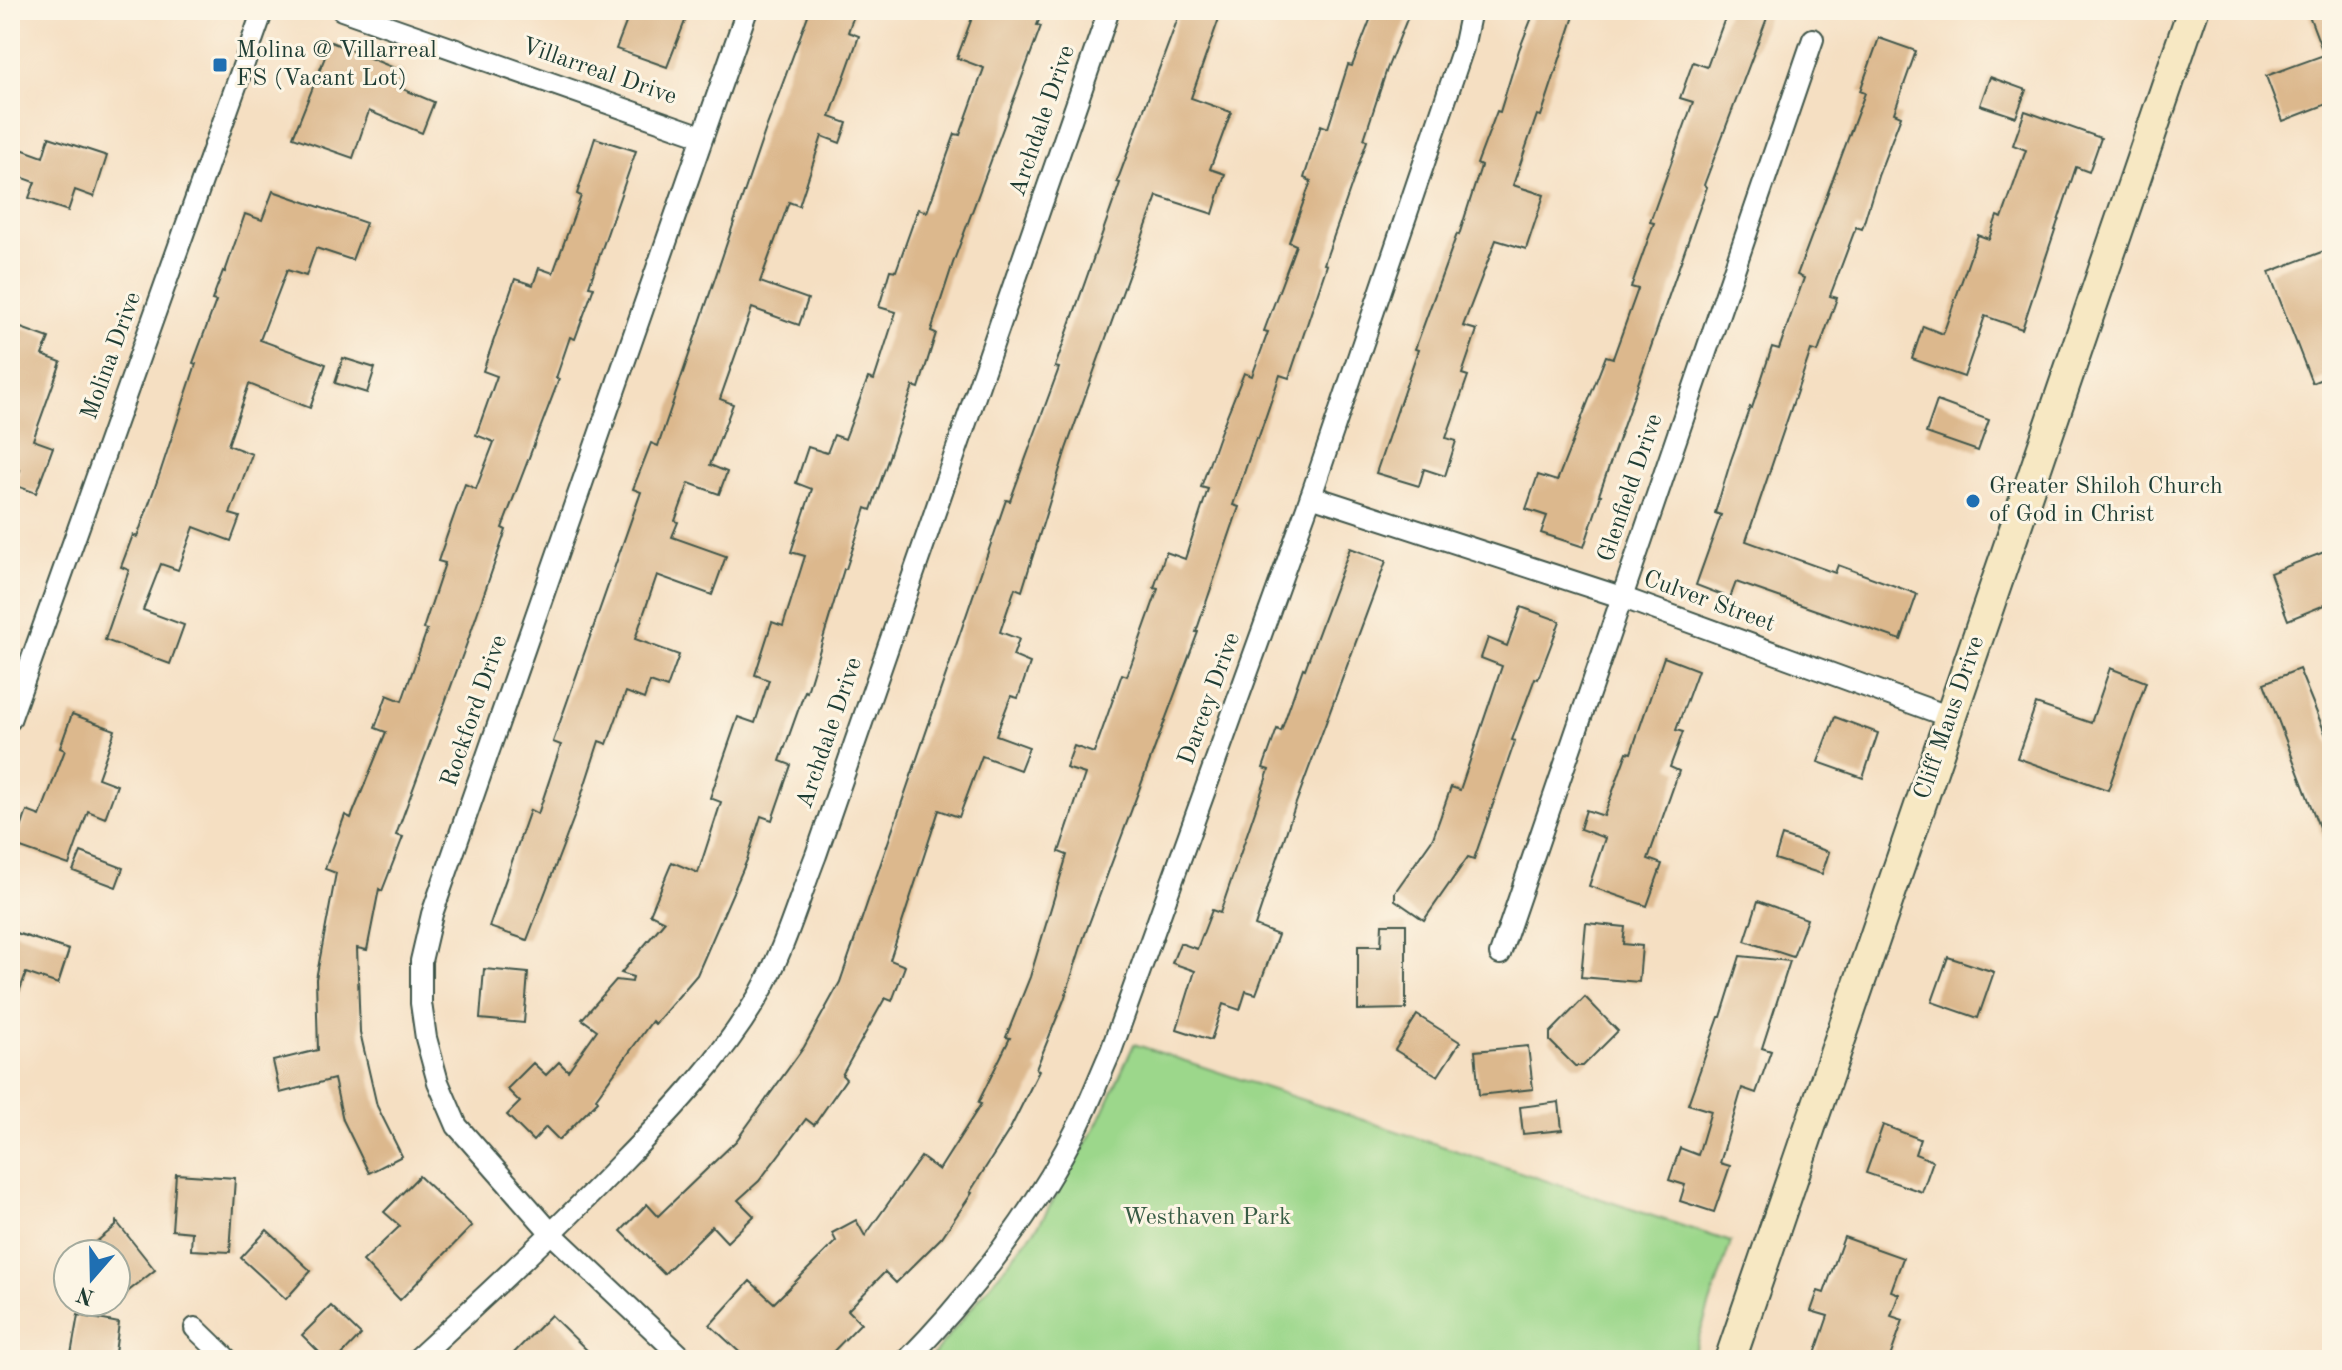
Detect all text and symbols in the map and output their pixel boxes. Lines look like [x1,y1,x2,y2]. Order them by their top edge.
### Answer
street label: Villarreal Drive [518,34,680,110]
place label: Molina @ Villarreal FS (Vacant Lot) [236,39,437,91]
street label: Archdale Drive [1006,42,1080,200]
marker: Molina @ Villarreal FS (Vacant Lot) [211,56,229,74]
street label: Molina Drive [78,289,146,423]
street label: Glenfield Drive [1594,411,1668,565]
place label: Greater Shiloh Church of God in Christ [1989,475,2223,527]
marker: Greater Shiloh Church of God in Christ [1964,492,1982,510]
street label: Culver Street [1640,567,1778,637]
street label: Darcey Drive [1175,630,1245,768]
street label: Rockford Drive [438,632,512,790]
street label: Cliff Maus Drive [1911,633,1989,803]
street label: Archdale Drive [793,654,867,812]
park label: Westhaven Park [1122,1206,1292,1230]
north arrow [52,1238,132,1318]
text: N [74,1282,98,1308]

